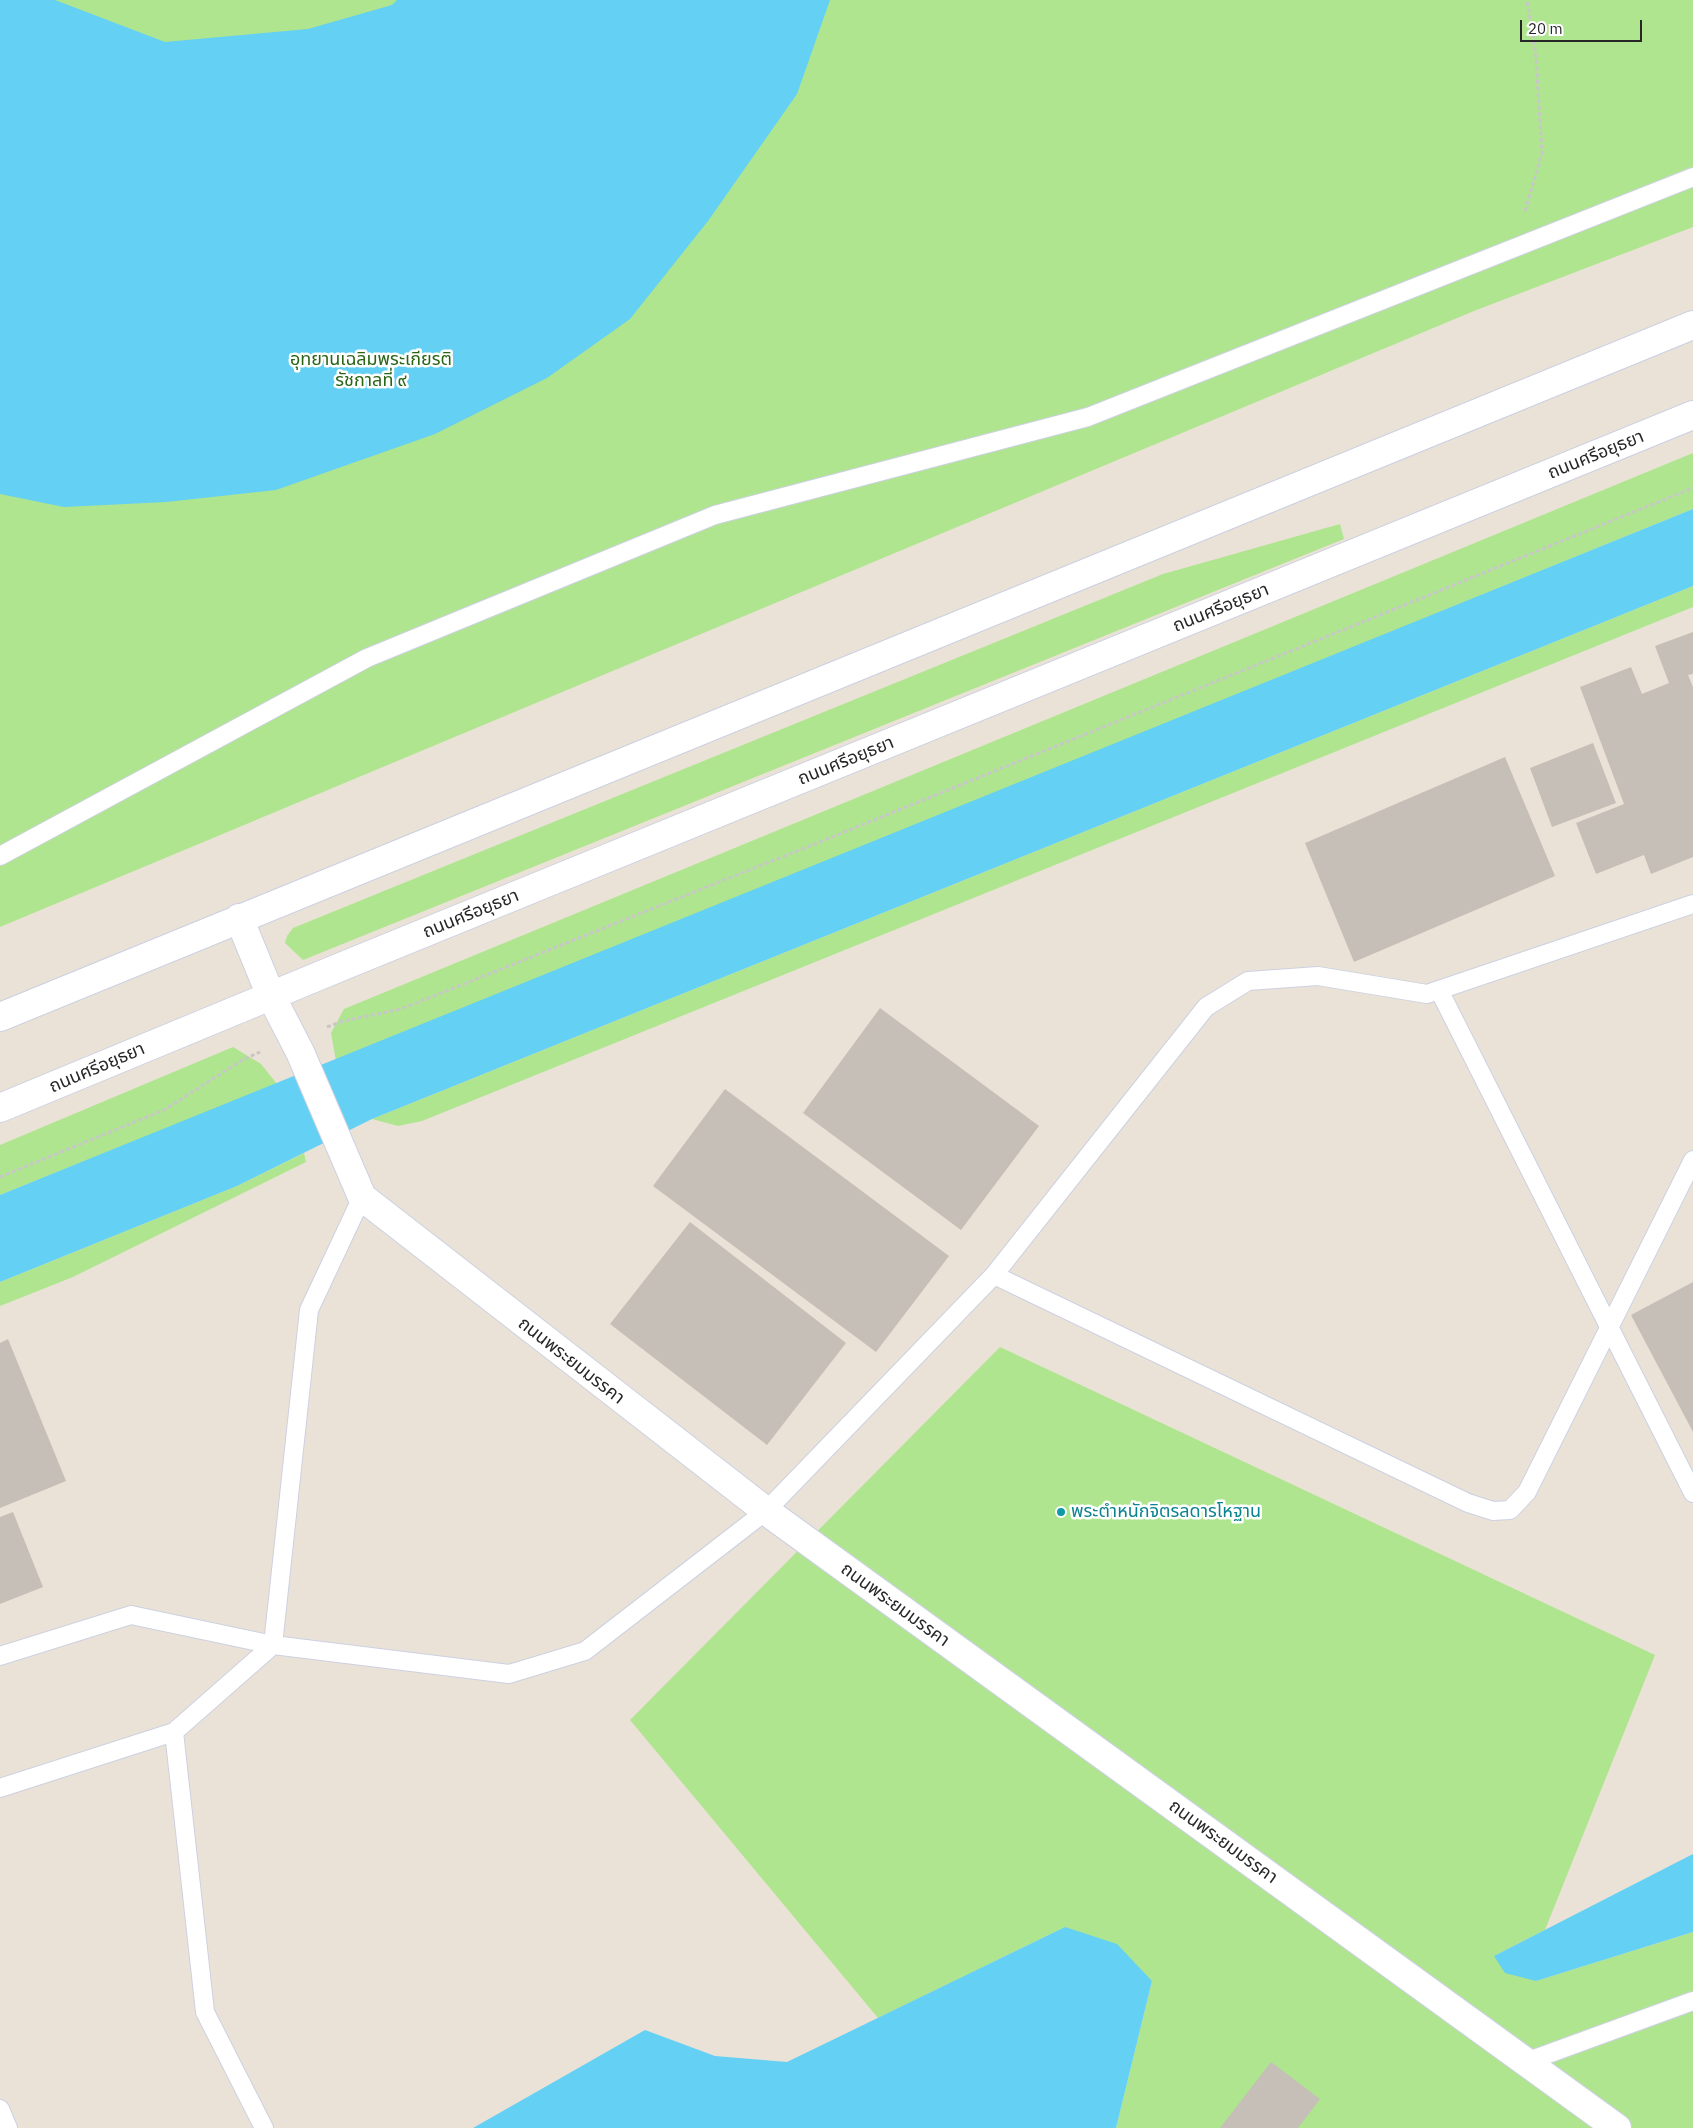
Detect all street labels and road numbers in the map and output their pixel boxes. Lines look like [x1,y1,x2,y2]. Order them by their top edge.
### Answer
street label: ถนนศรีอยุธยา [1545,426,1647,484]
street label: ถนนศรีอยุธยา [1170,579,1272,637]
street label: ถนนศรีอยุธยา [795,732,897,790]
street label: ถนนศรีอยุธยา [420,885,522,943]
street label: ถนนศรีอยุธยา [46,1038,148,1098]
street label: ถนนพระยมมรรคา [514,1313,628,1409]
street label: ถนนพระยมมรรคา [836,1558,954,1652]
street label: ถนนพระยมมรรคา [1164,1795,1282,1889]

